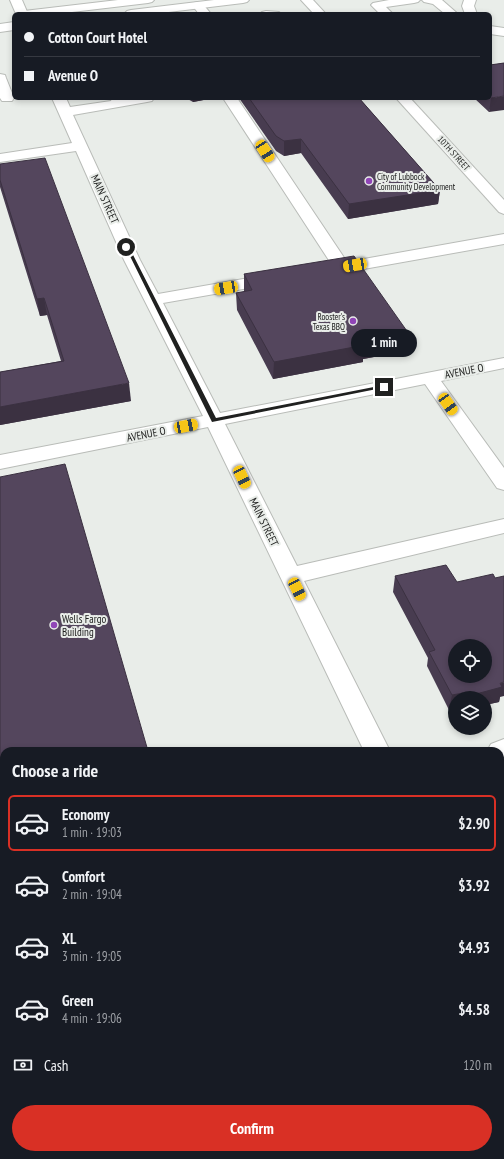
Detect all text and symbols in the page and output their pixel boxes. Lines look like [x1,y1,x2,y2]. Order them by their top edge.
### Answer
text: Cotton Court Hotel [48,28,147,47]
text: Avenue O [48,66,98,85]
street label: 10TH STREET [436,133,472,173]
car [253,138,277,164]
place label: City of Lubbock Community Development [377,171,456,192]
street label: MAIN STREET [88,172,122,226]
marker: City of Lubbock Community Development [364,176,374,186]
route start [117,238,135,256]
car [342,257,368,273]
car [213,280,239,296]
place label: Rooster's Texas BBQ [313,311,346,332]
marker: Rooster's Texas BBQ [348,316,358,326]
callout: 1 min [351,329,417,357]
text: 1 min [371,334,397,351]
street label: AVENUE O [443,360,485,382]
route end [375,378,393,396]
car [436,391,460,417]
car [173,418,199,434]
street label: AVENUE O [125,423,167,445]
car [231,464,253,490]
street label: MAIN STREET [246,495,282,549]
car [286,576,308,602]
place label: Wells Fargo Building [62,612,106,639]
marker: Wells Fargo Building [49,620,59,630]
map controls [448,639,492,735]
button: locate [448,639,492,683]
button: layers [448,691,492,735]
text: Choose a ride [12,759,98,782]
icon: car [14,805,50,841]
text: Economy [62,805,110,824]
text: $2.90 [458,814,490,833]
text: 1 min · 19:03 [62,824,122,841]
icon: car [14,867,50,903]
text: Comfort [62,867,105,886]
text: $3.92 [458,876,490,895]
text: 2 min · 19:04 [62,886,122,903]
icon: car [14,929,50,965]
text: XL [62,929,76,948]
text: $4.93 [458,938,490,957]
text: 3 min · 19:05 [62,948,122,965]
icon: car [14,991,50,1027]
text: Green [62,991,94,1010]
text: $4.58 [458,1000,490,1019]
text: 4 min · 19:06 [62,1010,122,1027]
icon: cash [12,1054,34,1076]
text: Cash [44,1056,68,1075]
text: 120 m [463,1057,492,1074]
button: Confirm [12,1105,492,1151]

